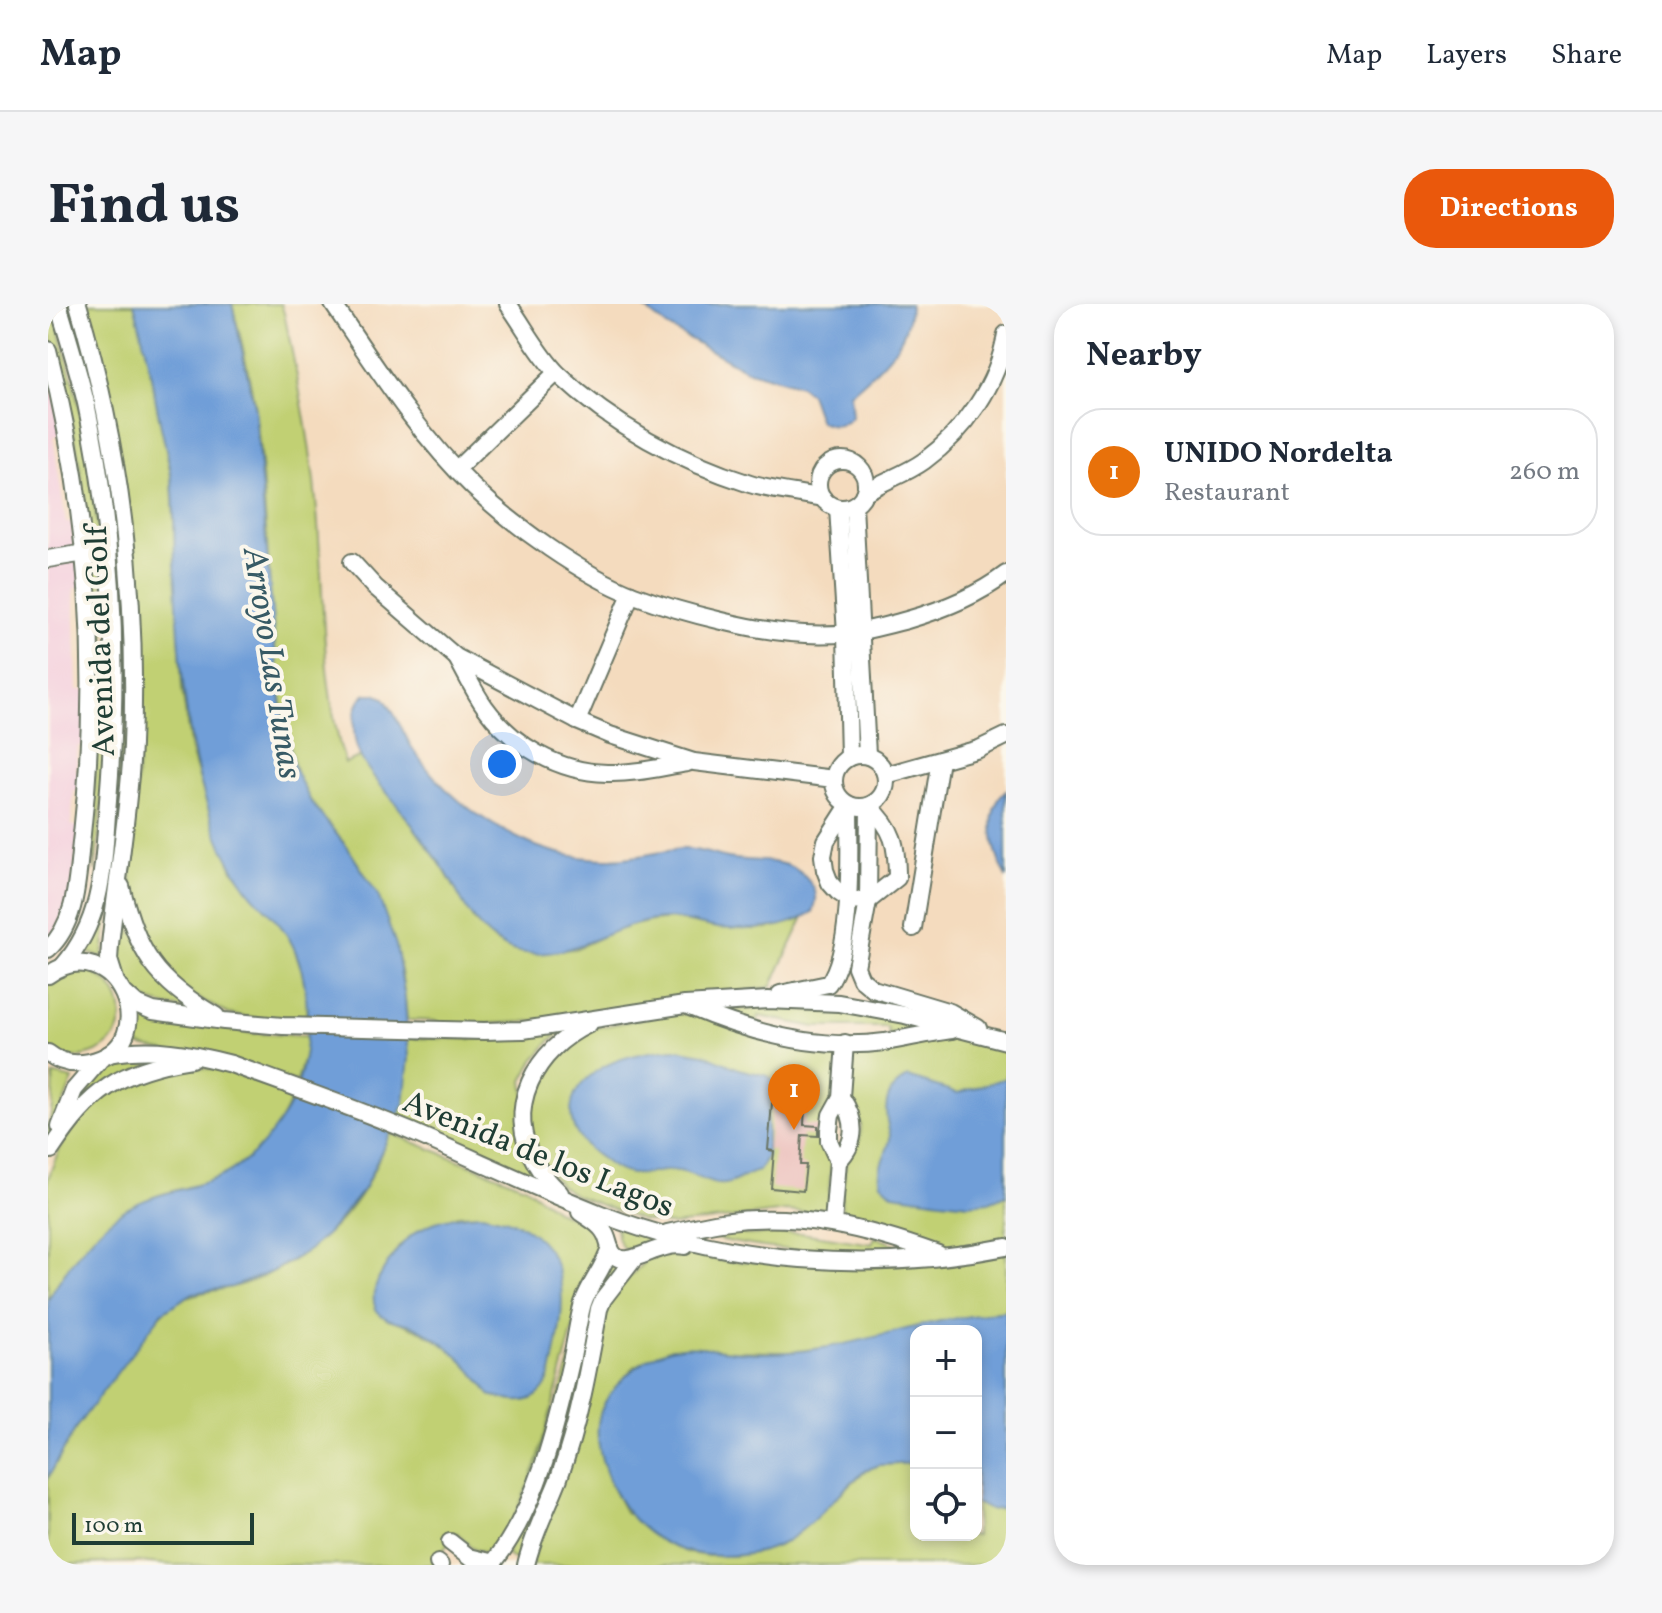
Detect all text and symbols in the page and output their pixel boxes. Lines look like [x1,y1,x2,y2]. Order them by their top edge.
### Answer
text: Map [40,29,121,82]
text: Map [1326,36,1382,75]
text: Layers [1426,36,1507,75]
text: Share [1551,36,1622,75]
text: Find us [48,169,240,247]
button: Directions [1404,169,1614,248]
text: Nearby [1086,333,1202,380]
text: UNIDO Nordelta [1164,433,1393,475]
text: 1 [1109,454,1119,490]
text: 260 m [1509,454,1580,490]
text: Restaurant [1164,475,1290,511]
street label: Avenida del Golf [76,522,128,757]
water label: Arroyo Las Tunas [229,543,312,783]
your location [482,744,522,784]
pin: 1 [768,1064,820,1130]
street label: Avenida de los Lagos [396,1081,680,1230]
map controls [910,1325,982,1541]
button: + [910,1325,982,1397]
button: − [910,1397,982,1469]
button: locate [910,1469,982,1541]
scale bar [72,1509,254,1545]
text: 100 m [84,1511,143,1542]

